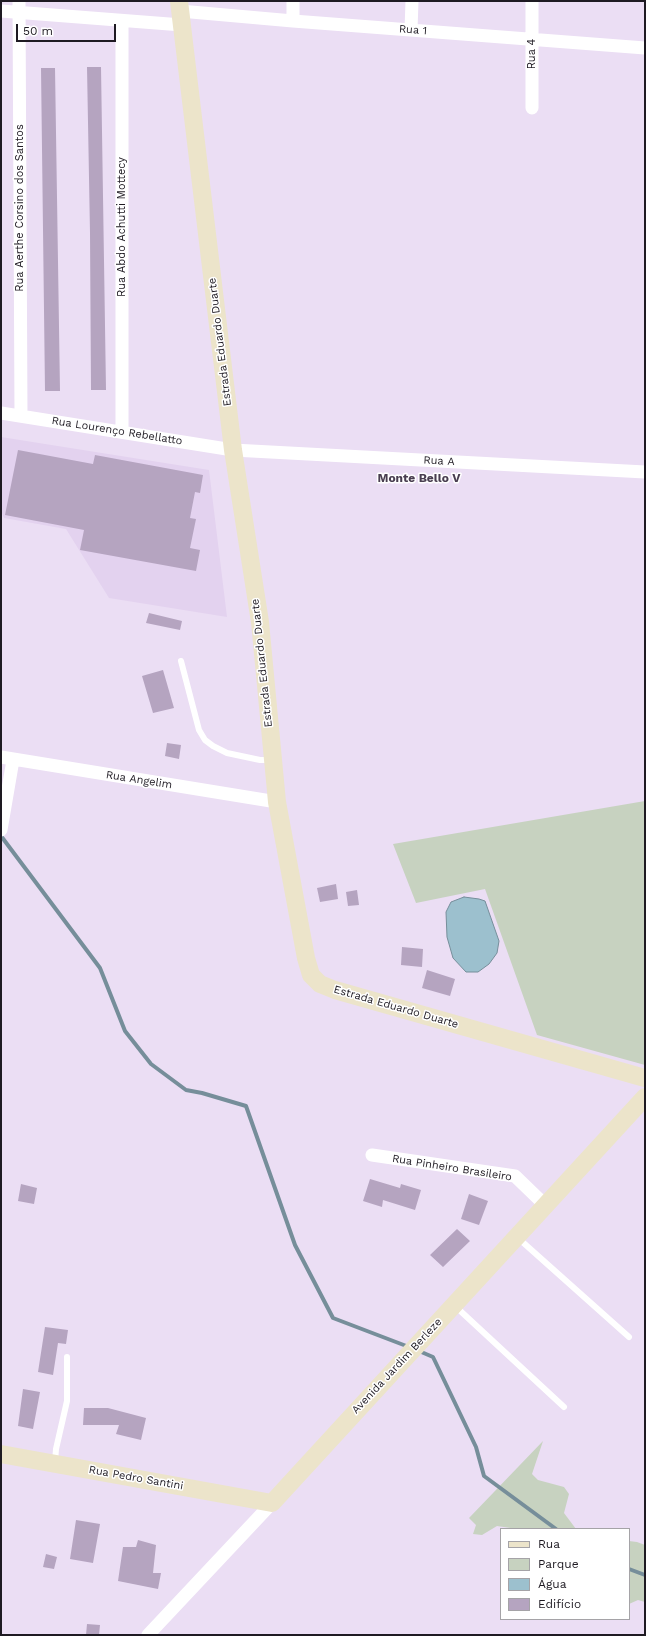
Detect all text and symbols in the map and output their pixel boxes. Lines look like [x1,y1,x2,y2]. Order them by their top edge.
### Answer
scale bar [18,16,118,42]
street label: Rua 1 [398,22,428,38]
text: 50 m [23,24,53,38]
street label: Rua 4 [525,39,539,69]
street label: Rua Aerthe Corsino dos Santos [13,124,27,292]
street label: Rua Abdo Achutti Mottecy [115,157,129,297]
street label: Estrada Eduardo Duarte [206,277,234,407]
street label: Rua Lourenço Rebellatto [51,414,183,448]
street label: Rua A [423,454,455,468]
district label: Monte Bello V [378,471,460,485]
street label: Estrada Eduardo Duarte [249,598,275,728]
street label: Rua Angelim [105,768,173,792]
street label: Estrada Eduardo Duarte [332,983,460,1031]
street label: Rua Pinheiro Brasileiro [391,1152,513,1184]
street label: Avenida Jardim Berleze [349,1315,445,1417]
street label: Rua Pedro Santini [88,1463,184,1493]
legend [500,1528,630,1620]
text: Rua [538,1537,560,1551]
text: Parque [538,1557,579,1571]
text: Água [538,1577,567,1591]
text: Edifício [538,1597,581,1611]

